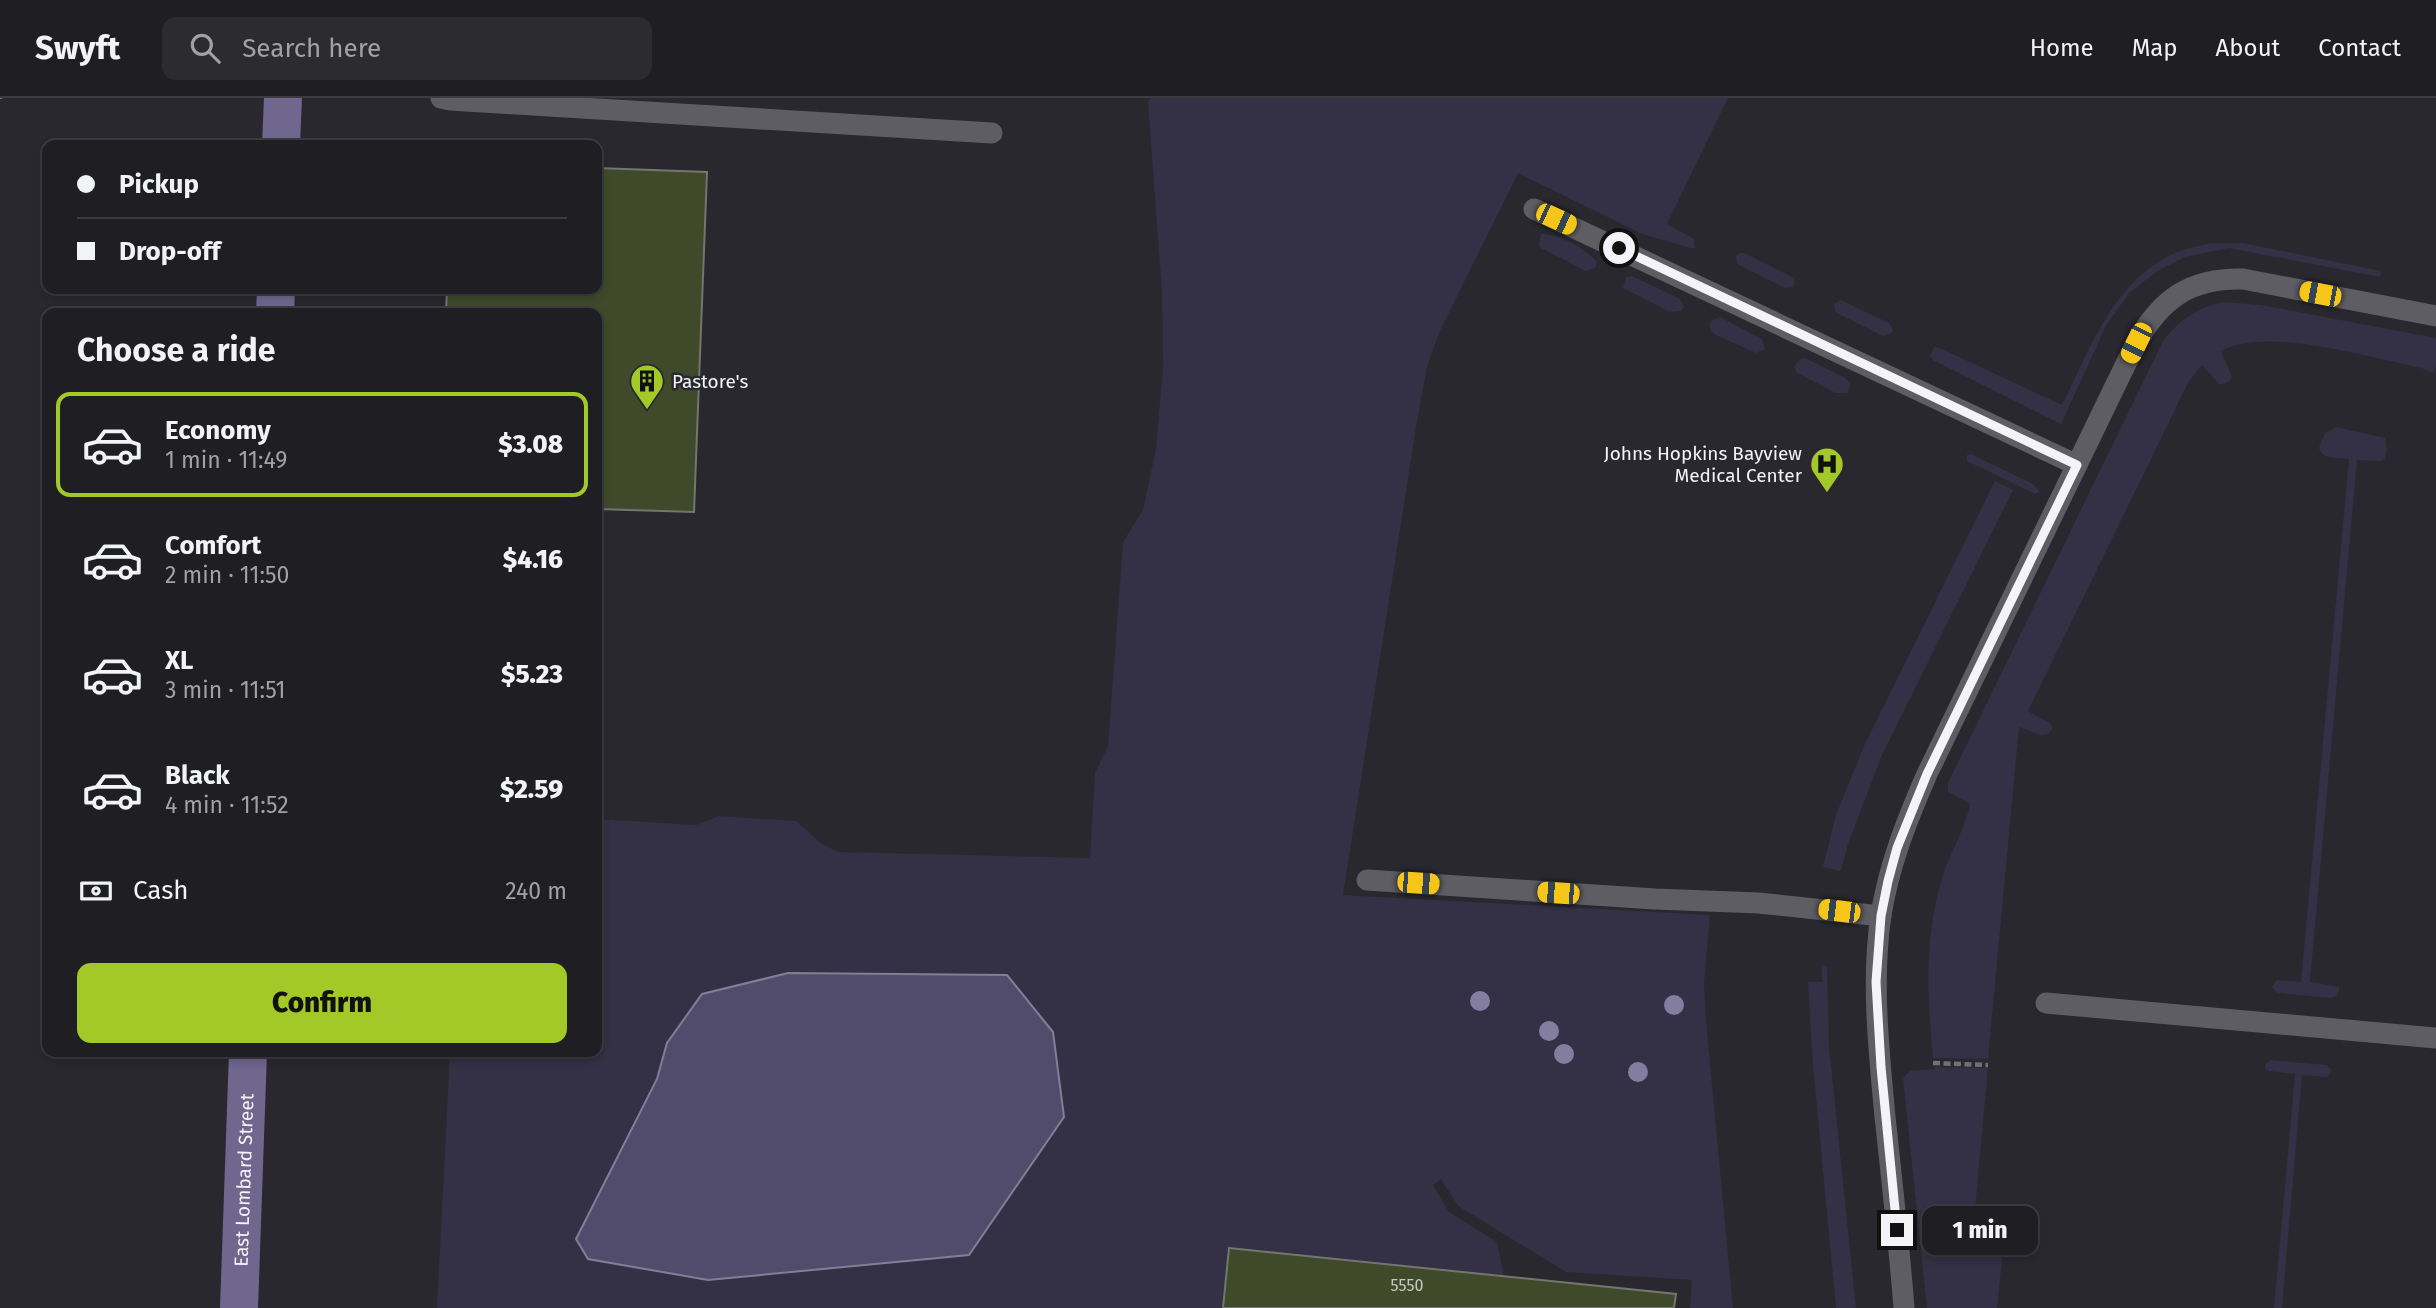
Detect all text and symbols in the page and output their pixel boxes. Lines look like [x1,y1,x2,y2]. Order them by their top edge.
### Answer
search box [162,17,652,80]
text: Swyft [35,28,120,68]
icon: search [186,29,224,67]
text: Search here [242,33,381,64]
text: Home [2030,34,2094,62]
text: Map [2132,34,2178,62]
text: About [2216,34,2280,62]
text: Contact [2318,34,2401,62]
text: Pickup [119,169,199,200]
car [1533,201,1580,237]
route start [1603,232,1635,264]
text: Drop-off [119,236,221,267]
car [2298,280,2343,308]
car [2118,320,2155,366]
text: Choose a ride [77,331,275,369]
building icon: Pastore's [628,362,666,411]
place label: Pastore's [672,370,749,393]
icon: car [81,413,144,476]
text: Economy [165,415,271,446]
text: $3.08 [498,429,563,460]
place label: Johns Hopkins Bayview Medical Center [1604,442,1803,487]
hospital icon: Johns Hopkins Bayview Medical Center [1808,445,1846,494]
text: 1 min · 11:49 [165,446,287,474]
icon: car [81,528,144,591]
text: Comfort [165,530,261,561]
text: $4.16 [503,544,563,575]
text: 2 min · 11:50 [165,561,289,589]
icon: car [81,643,144,706]
text: XL [165,645,193,676]
text: $5.23 [501,659,563,690]
text: 3 min · 11:51 [165,676,285,704]
icon: car [81,758,144,821]
text: Black [165,760,230,791]
text: $2.59 [500,774,563,805]
text: 4 min · 11:52 [165,791,289,819]
car [1397,871,1440,895]
icon: cash [77,872,115,910]
text: Cash [133,875,189,906]
text: 240 m [505,877,567,905]
car [1537,881,1580,905]
car [1817,898,1862,924]
button: Confirm [77,963,567,1043]
street label: East Lombard Street [229,1093,258,1267]
callout: 1 min [1922,1206,2037,1254]
route end [1881,1214,1913,1246]
text: 1 min [1952,1216,2008,1244]
house number: 5550 [1391,1276,1423,1295]

